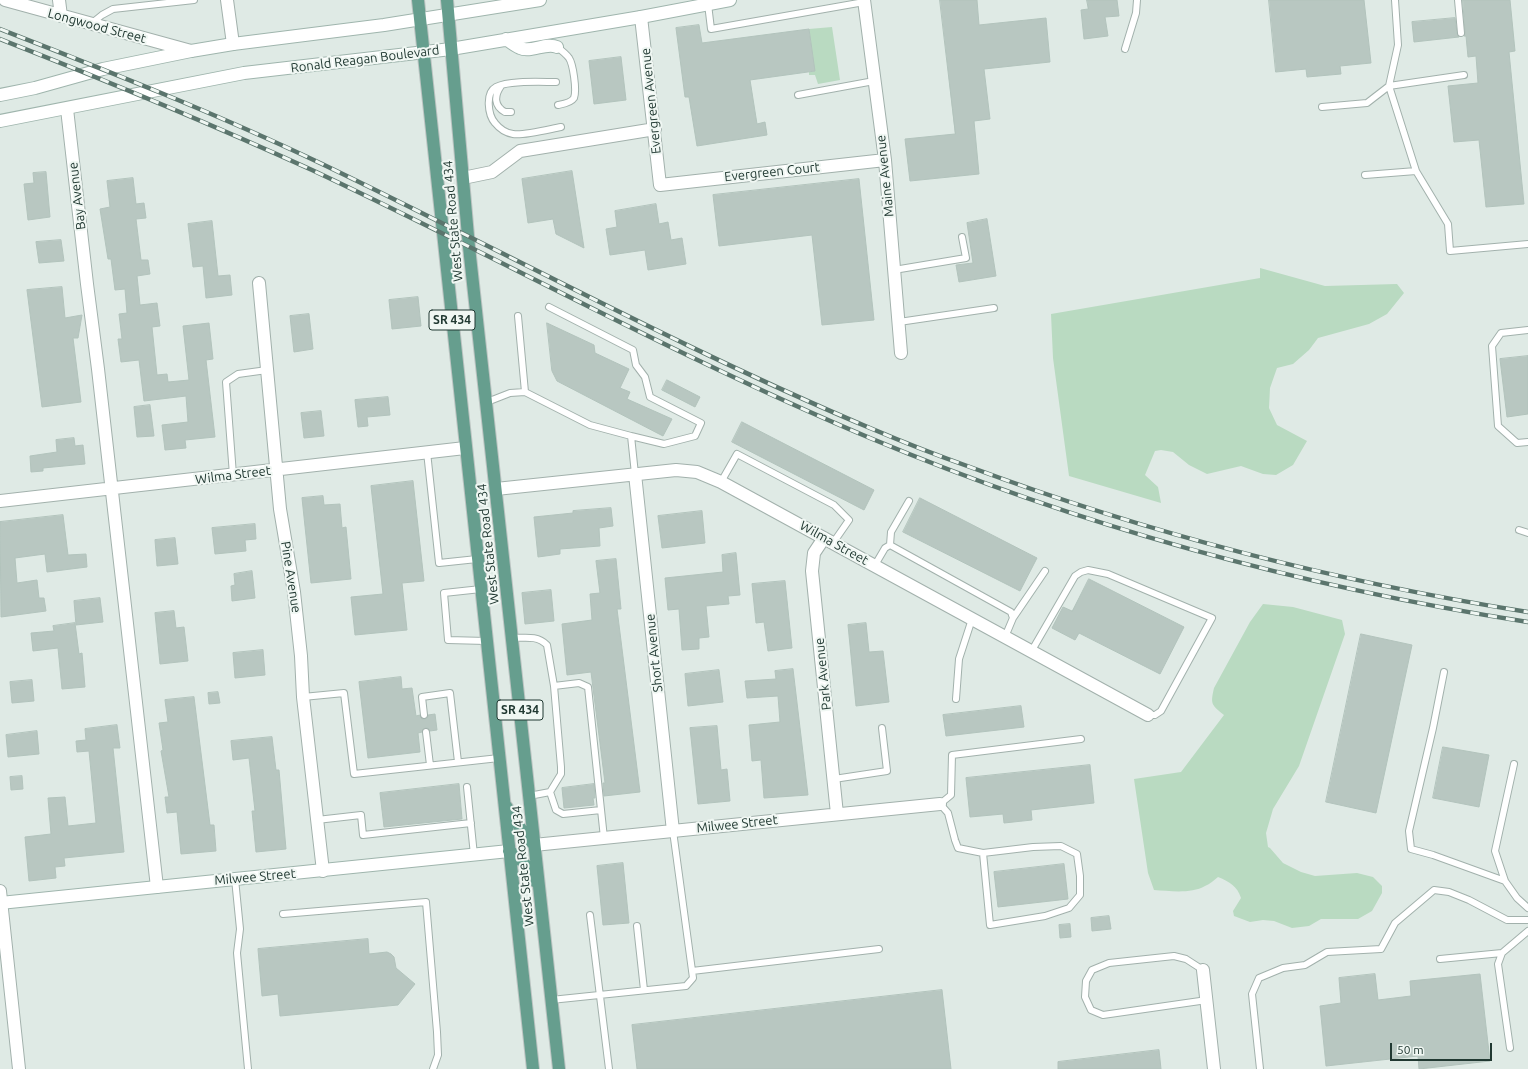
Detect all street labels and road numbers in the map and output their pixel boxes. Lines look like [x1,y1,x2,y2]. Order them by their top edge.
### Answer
street label: Longwood Street [46,5,148,47]
street label: Ronald Reagan Boulevard [290,42,440,76]
street label: Evergreen Avenue [638,47,664,155]
street label: Maine Avenue [873,134,897,218]
street label: Evergreen Court [724,159,820,185]
street label: West State Road 434 [440,160,466,282]
street label: Bay Avenue [65,161,89,231]
road number: SR 434 [429,310,475,330]
street label: Wilma Street [194,463,272,487]
street label: West State Road 434 [474,483,502,605]
street label: Wilma Street [797,518,871,568]
street label: Pine Avenue [278,540,304,614]
street label: Short Avenue [642,613,666,693]
street label: Park Avenue [811,637,835,711]
road number: SR 434 [497,700,543,720]
street label: West State Road 434 [509,805,537,927]
street label: Milwee Street [696,812,778,836]
street label: Milwee Street [214,866,296,888]

